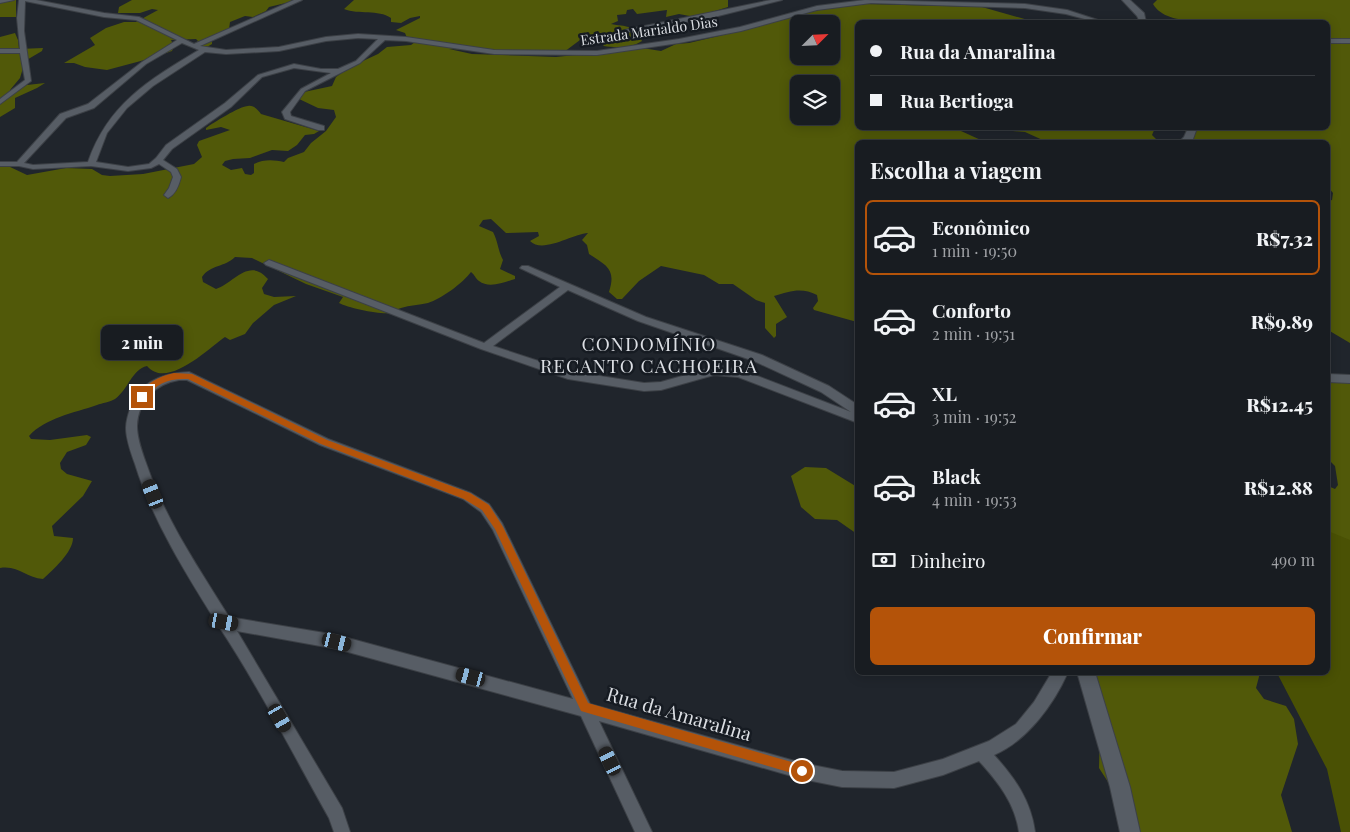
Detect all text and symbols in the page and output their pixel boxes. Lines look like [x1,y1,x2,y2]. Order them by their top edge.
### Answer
street label: Estrada Marialdo Dias [579,11,719,50]
north arrow [790,15,840,65]
map controls [790,15,840,125]
text: Rua da Amaralina [900,38,1055,64]
button: layers [790,75,840,125]
text: Rua Bertioga [900,87,1014,113]
text: Escolha a viagem [870,155,1042,185]
text: Econômico [932,214,1030,240]
icon: car [872,215,917,260]
text: R$7.32 [1256,225,1313,251]
text: 1 min · 19:50 [932,240,1017,261]
text: Conforto [932,297,1011,323]
icon: car [872,298,917,343]
text: R$9.89 [1251,308,1313,334]
text: 2 min · 19:51 [932,323,1015,344]
callout: 2 min [101,324,183,360]
district label: CONDOMÍNIO RECANTO CACHOEIRA [540,330,758,378]
text: 2 min [121,332,163,353]
text: XL [932,380,957,406]
icon: car [872,381,917,426]
route end [131,386,153,408]
text: R$12.45 [1246,391,1313,417]
text: 3 min · 19:52 [932,406,1016,427]
text: Black [932,463,981,489]
icon: car [872,464,917,509]
text: R$12.88 [1244,474,1313,500]
car [140,477,165,511]
text: 4 min · 19:53 [932,489,1017,510]
icon: cash [870,546,898,574]
text: Dinheiro [910,547,986,573]
text: 490 m [1271,549,1315,570]
button: Confirmar [870,607,1315,665]
car [207,612,240,632]
car [320,631,353,653]
car [454,666,487,688]
street label: Rua da Amaralina [604,680,755,746]
car [266,701,293,735]
car [596,744,623,778]
route start [791,760,813,782]

